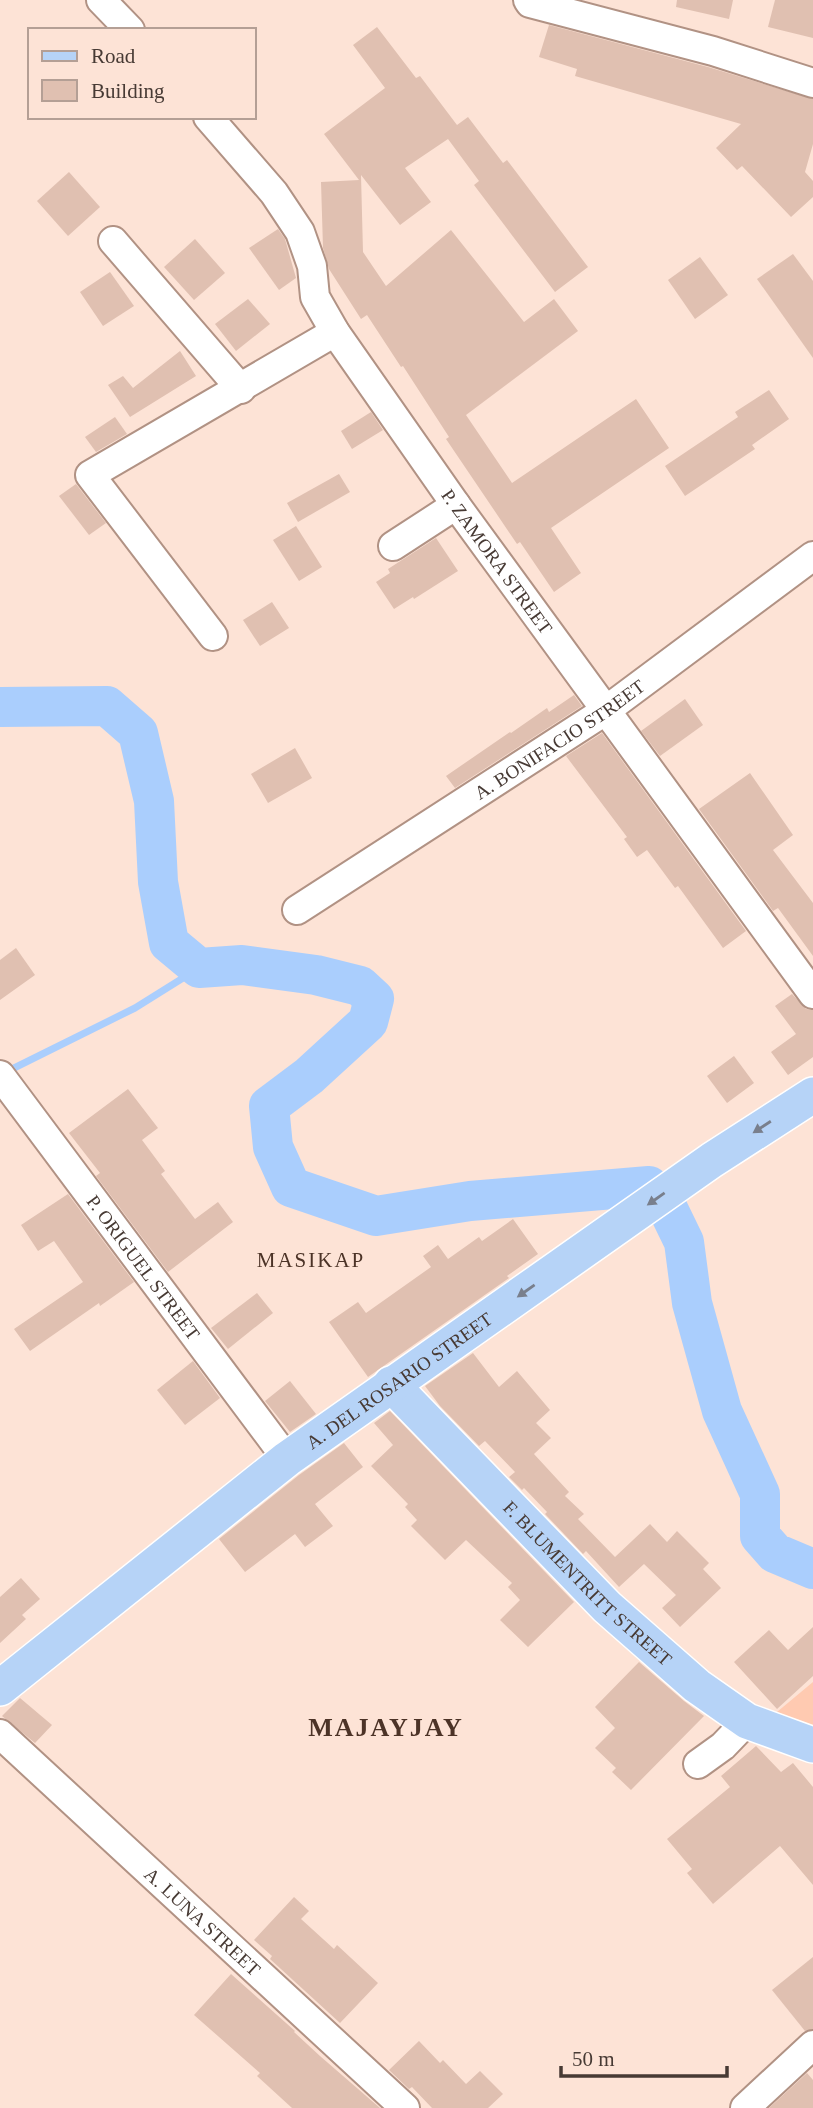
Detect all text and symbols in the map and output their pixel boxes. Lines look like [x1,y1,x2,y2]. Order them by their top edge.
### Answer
legend [28,28,256,119]
text: Road [91,44,136,68]
text: Building [91,79,165,103]
street label: P. ZAMORA STREET [437,485,557,638]
street label: A. BONIFACIO STREET [471,675,649,804]
one-way arrow [753,1121,772,1134]
street label: P. ORIGUEL STREET [82,1191,204,1344]
one-way arrow [647,1192,665,1206]
district label: MASIKAP [257,1248,365,1272]
one-way arrow [517,1284,535,1298]
street label: A. DEL ROSARIO STREET [302,1308,496,1453]
street label: F. BLUMENTRITT STREET [499,1497,676,1670]
district label: MAJAYJAY [308,1713,464,1742]
street label: A. LUNA STREET [140,1863,265,1980]
scale bar [561,2035,727,2078]
text: 50 m [572,2047,615,2071]

